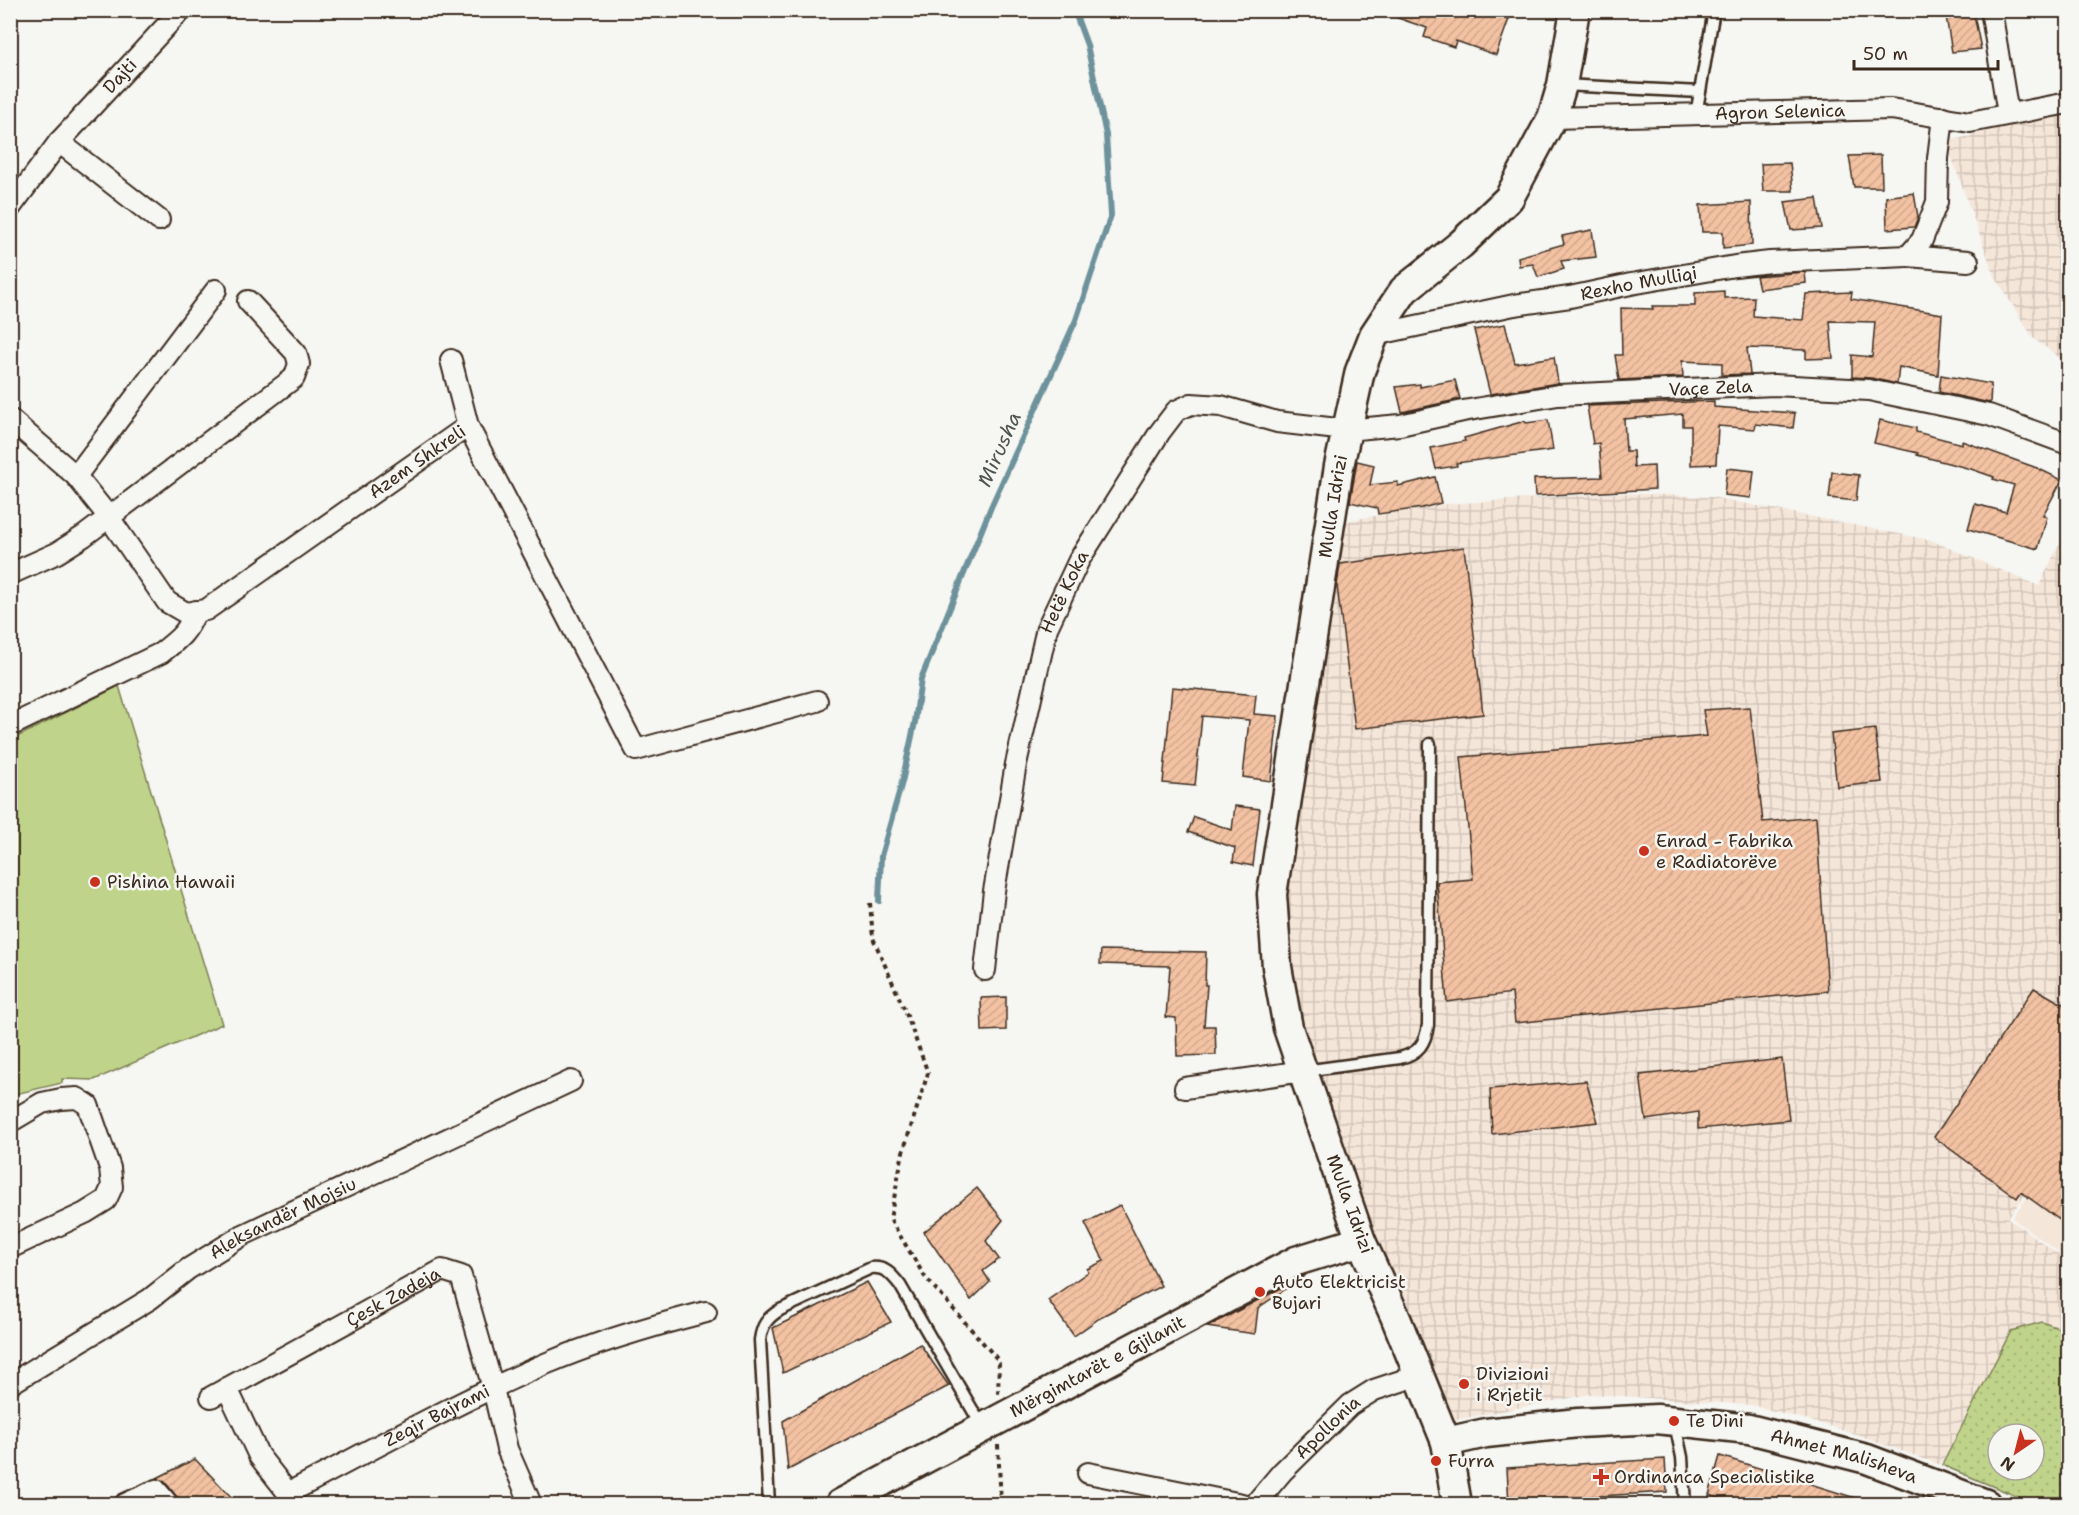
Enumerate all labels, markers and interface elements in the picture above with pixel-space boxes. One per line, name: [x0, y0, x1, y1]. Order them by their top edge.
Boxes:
scale bar: [1854, 33, 1998, 71]
text: 50 m: [1863, 42, 1908, 66]
street label: Dajti: [98, 53, 142, 99]
street label: Agron Selenica: [1714, 98, 1845, 126]
street label: Rexho Mulliqi: [1578, 261, 1699, 306]
street label: Vaçe Zela: [1668, 374, 1753, 402]
water label: Mirusha: [971, 407, 1027, 491]
street label: Azem Shkreli: [364, 419, 471, 504]
street label: Mulla Idrizi: [1313, 452, 1353, 560]
street label: Hetë Koka: [1034, 545, 1094, 637]
place label: Enrad - Fabrika e Radiatorëve: [1656, 829, 1793, 874]
marker: Enrad - Fabrika e Radiatorëve: [1637, 844, 1651, 858]
place label: Pishina Hawaii: [107, 870, 235, 894]
marker: Pishina Hawaii: [88, 875, 102, 889]
street label: Mulla Idrizi: [1321, 1151, 1379, 1257]
street label: Aleksandër Mojsiu: [205, 1171, 360, 1265]
street label: Çesk Zadeja: [342, 1261, 445, 1332]
place label: Auto Elektricist Bujari: [1272, 1270, 1406, 1315]
marker: Auto Elektricist Bujari: [1253, 1285, 1267, 1299]
street label: Mërgimtarët e Gjilanit: [1005, 1310, 1190, 1423]
place label: Divizioni i Rrjetit: [1476, 1362, 1549, 1407]
marker: Divizioni i Rrjetit: [1457, 1377, 1471, 1391]
street label: Zeqir Bajrami: [380, 1379, 494, 1452]
street label: Apollonia: [1290, 1390, 1365, 1464]
place label: Te Dini: [1686, 1409, 1744, 1433]
marker: Te Dini: [1667, 1414, 1681, 1428]
north arrow: [1986, 1422, 2046, 1482]
street label: Ahmet Malisheva: [1768, 1423, 1921, 1489]
place label: Furra: [1448, 1449, 1494, 1473]
text: N: [1996, 1452, 2019, 1476]
marker: Furra: [1429, 1454, 1443, 1468]
place label: Ordinanca Specialistike: [1614, 1465, 1815, 1489]
marker: Ordinanca Specialistike: [1592, 1468, 1610, 1486]

